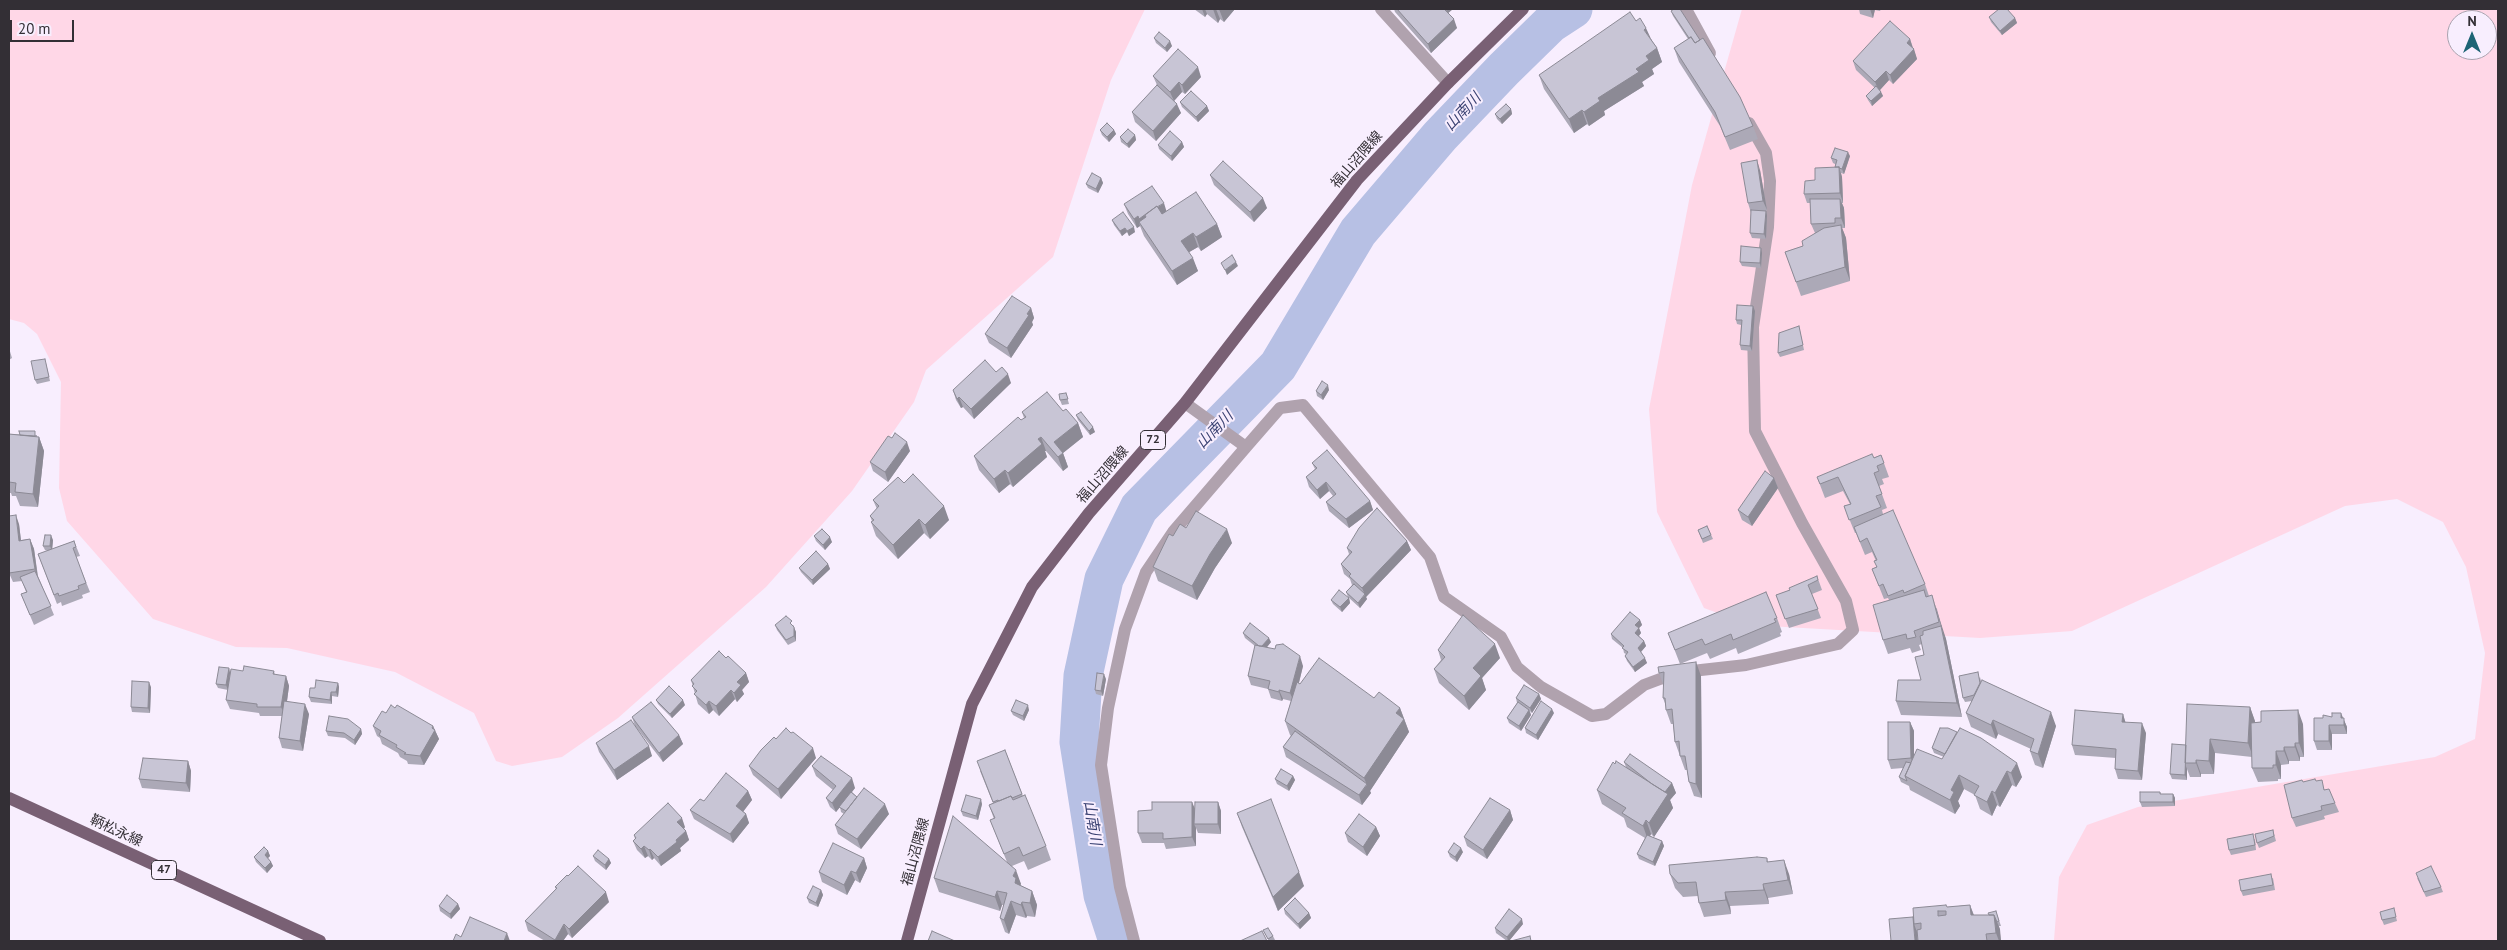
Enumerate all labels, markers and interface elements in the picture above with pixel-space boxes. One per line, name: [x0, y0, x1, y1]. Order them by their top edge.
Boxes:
scale bar: [12, 10, 76, 42]
north arrow: [2447, 10, 2497, 60]
text: N: [2467, 12, 2477, 30]
text: 20 m: [18, 19, 51, 38]
water label: 山南川: [1441, 89, 1485, 135]
street label: 福山沼隈線: [1328, 128, 1386, 192]
water label: 山南川: [1193, 408, 1237, 452]
road number: 72: [1140, 430, 1166, 450]
street label: 福山沼隈線: [1074, 443, 1132, 507]
water label: 山南川: [1080, 799, 1104, 847]
street label: 鞆松永線: [87, 812, 145, 850]
street label: 福山沼隈線: [899, 816, 933, 888]
road number: 47: [152, 860, 176, 880]

